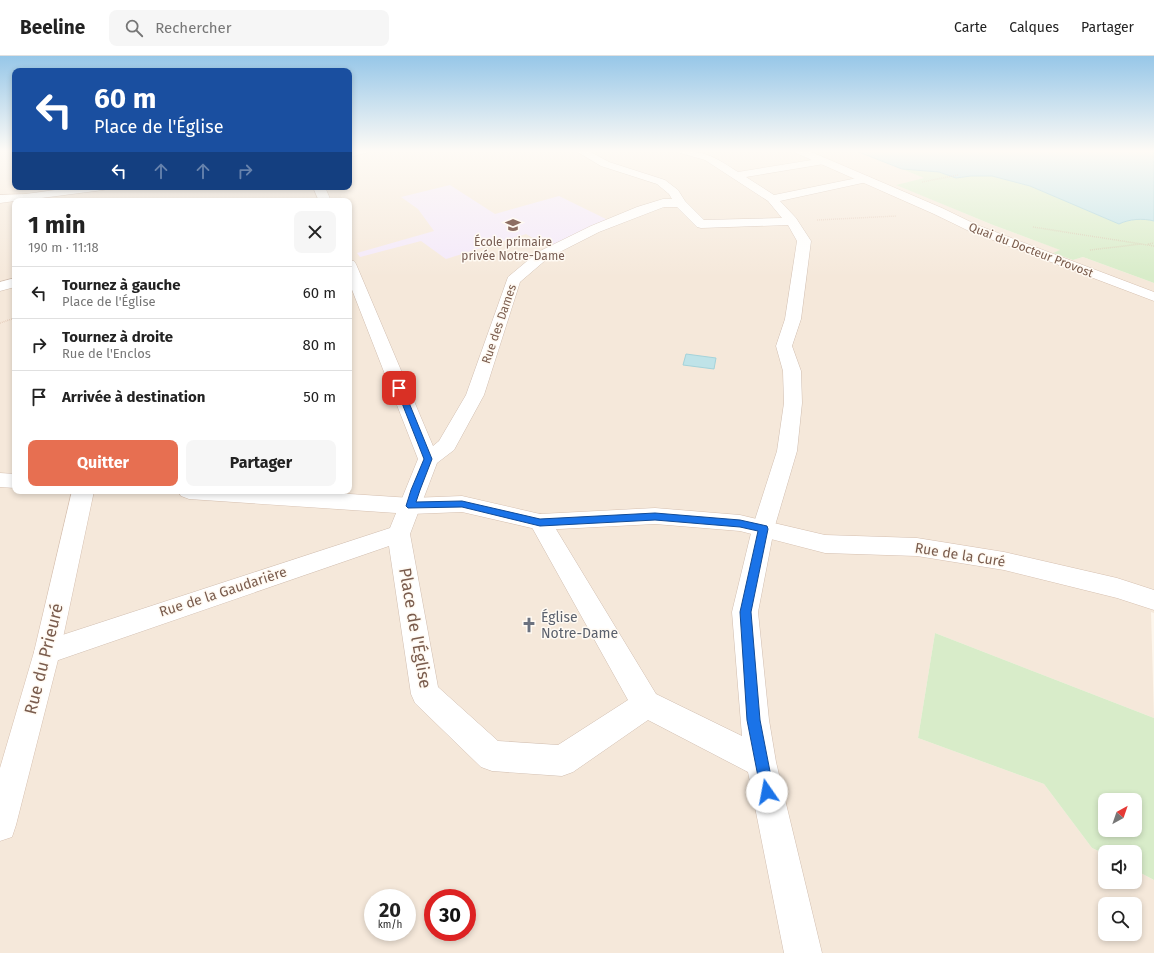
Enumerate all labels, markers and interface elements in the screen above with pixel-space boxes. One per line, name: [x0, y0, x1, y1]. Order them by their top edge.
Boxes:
search box: [109, 10, 389, 46]
text: Beeline: [20, 16, 85, 39]
icon: search: [123, 17, 145, 39]
text: Rechercher: [155, 19, 232, 37]
text: Carte: [954, 19, 987, 36]
text: Calques: [1009, 19, 1059, 36]
text: Partager: [1081, 19, 1134, 36]
text: 60 m: [94, 82, 156, 115]
icon: left: [28, 84, 80, 136]
text: Place de l'Église: [94, 116, 224, 138]
icon: left: [108, 160, 130, 182]
icon: ahead: [150, 160, 172, 182]
icon: ahead: [192, 160, 214, 182]
icon: right: [234, 160, 256, 182]
text: 1 min: [28, 211, 86, 239]
button: close: [294, 211, 336, 253]
school or university icon: École primaire privée Notre-Dame: [504, 216, 522, 234]
street label: Quai du Docteur Provost: [967, 220, 1096, 281]
place label: École primaire privée Notre-Dame: [461, 234, 565, 263]
text: 190 m · 11:18: [28, 240, 99, 255]
text: Tournez à gauche: [62, 276, 181, 294]
icon: left: [28, 282, 50, 304]
street label: Rue des Dames: [479, 282, 519, 366]
text: 60 m: [303, 284, 336, 302]
text: Place de l'Église: [62, 294, 156, 309]
text: Tournez à droite: [62, 328, 173, 346]
icon: right: [28, 334, 50, 356]
text: 80 m: [303, 336, 336, 354]
text: Rue de l'Enclos: [62, 346, 151, 361]
pin: [382, 371, 416, 405]
icon: arrive: [388, 377, 410, 399]
icon: arrive: [28, 386, 50, 408]
text: Arrivée à destination: [62, 388, 205, 406]
text: 50 m: [303, 388, 336, 406]
button: Quitter: [28, 440, 178, 486]
button: Partager: [186, 440, 336, 486]
street label: Rue de la Curé: [914, 539, 1006, 571]
street label: Rue de la Gaudarière: [157, 563, 289, 621]
street label: Place de l'Église: [394, 566, 436, 690]
street label: Rue du Prieuré: [20, 601, 68, 717]
place label: Église Notre-Dame: [541, 608, 618, 642]
church icon: Église Notre-Dame: [520, 616, 538, 634]
position arrow: [746, 771, 788, 813]
north arrow: [1098, 793, 1142, 837]
map controls: [1098, 793, 1142, 941]
button: sound: [1098, 845, 1142, 889]
speed limit sign: 30: [424, 889, 476, 941]
button: search: [1098, 897, 1142, 941]
text: 20: [379, 898, 401, 922]
text: km/h: [378, 919, 402, 931]

